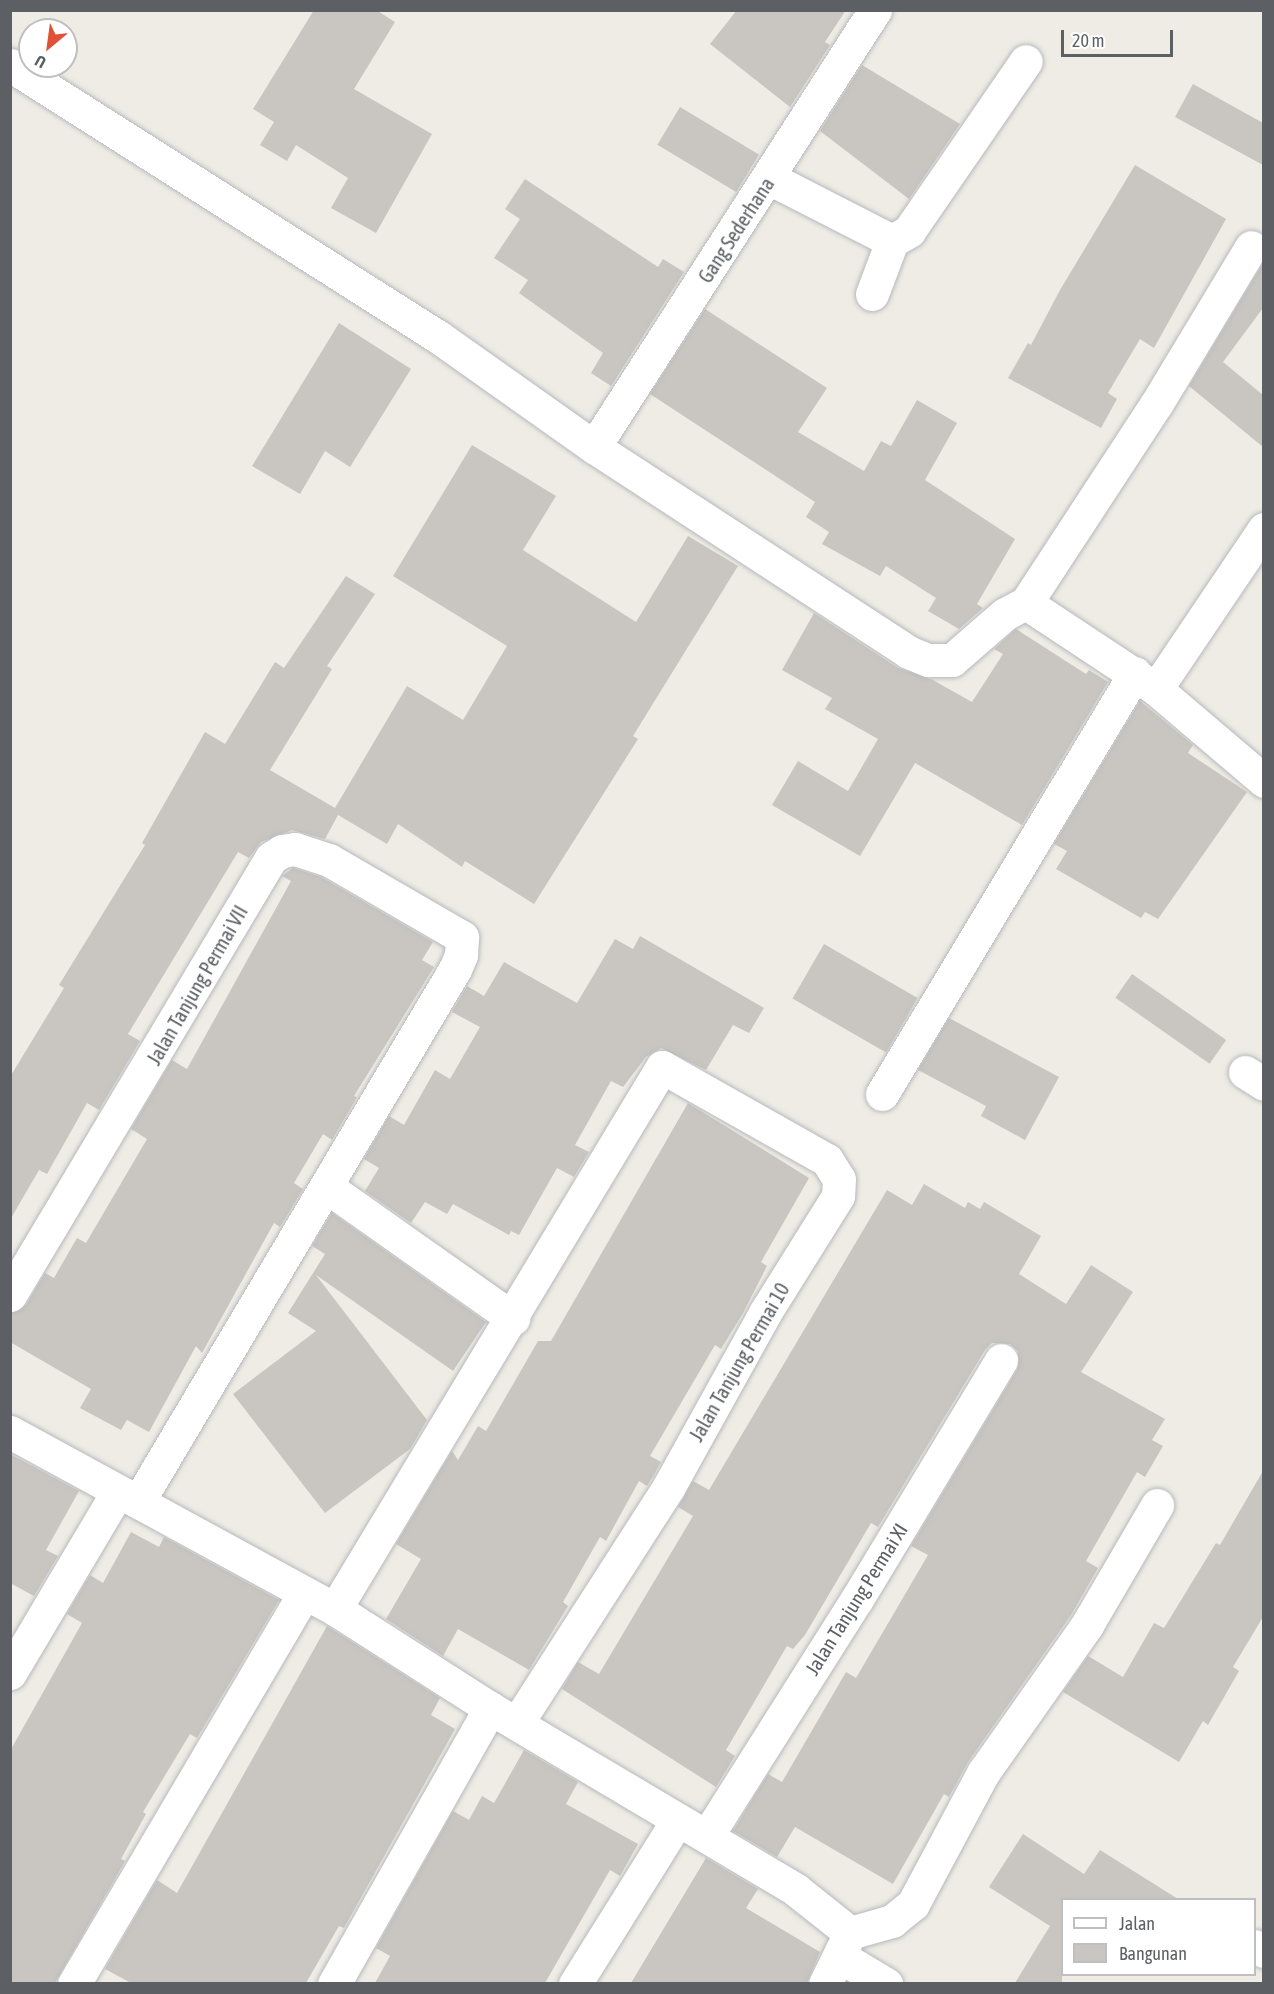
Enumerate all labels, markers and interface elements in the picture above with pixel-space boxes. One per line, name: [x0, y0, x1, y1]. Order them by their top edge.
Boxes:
north arrow: [18, 18, 78, 78]
scale bar: [1064, 18, 1176, 56]
text: 20 m: [1072, 30, 1104, 51]
text: U: [32, 52, 49, 72]
street label: Gang Sederhana: [693, 173, 779, 287]
street label: Jalan Tanjung Permai VII: [142, 901, 252, 1069]
street label: Jalan Tanjung Permai 10: [684, 1279, 794, 1445]
street label: Jalan Tanjung Permai XI: [800, 1519, 912, 1679]
legend: [1061, 1898, 1256, 1976]
text: Jalan: [1119, 1913, 1155, 1934]
text: Bangunan: [1119, 1943, 1187, 1964]

